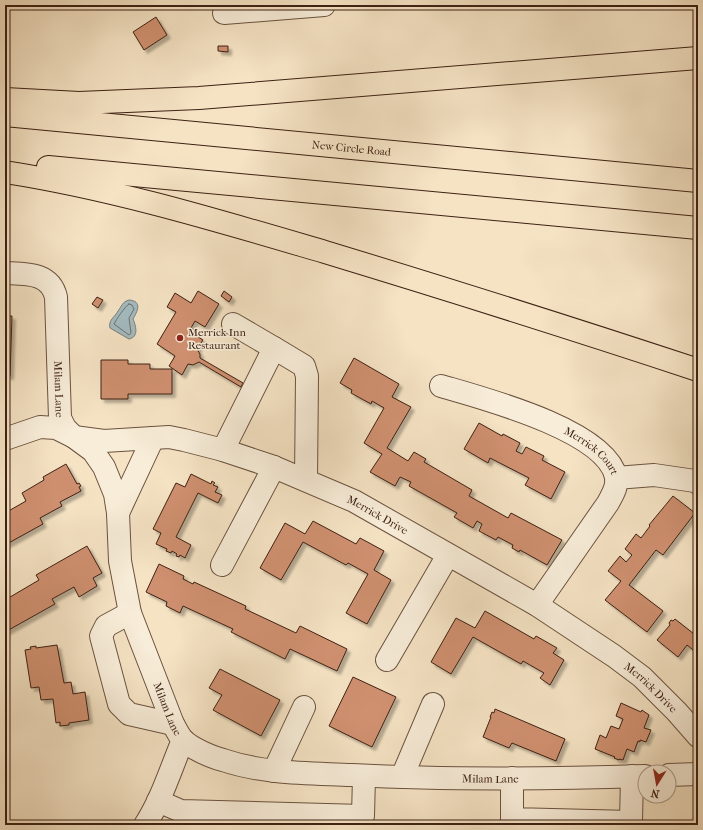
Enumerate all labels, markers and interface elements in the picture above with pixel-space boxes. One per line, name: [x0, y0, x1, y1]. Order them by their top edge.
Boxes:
street label: New Circle Road: [311, 138, 393, 159]
place label: Merrick Inn Restaurant: [188, 326, 246, 352]
marker: Merrick Inn Restaurant: [175, 333, 185, 343]
street label: Milam Lane: [51, 361, 66, 418]
street label: Merrick Court: [562, 424, 621, 477]
street label: Merrick Drive: [345, 493, 411, 538]
street label: Merrick Drive: [621, 660, 680, 716]
street label: Milam Lane: [150, 680, 184, 738]
north arrow: [637, 764, 677, 804]
street label: Milam Lane: [462, 772, 519, 786]
text: N: [649, 786, 661, 801]

